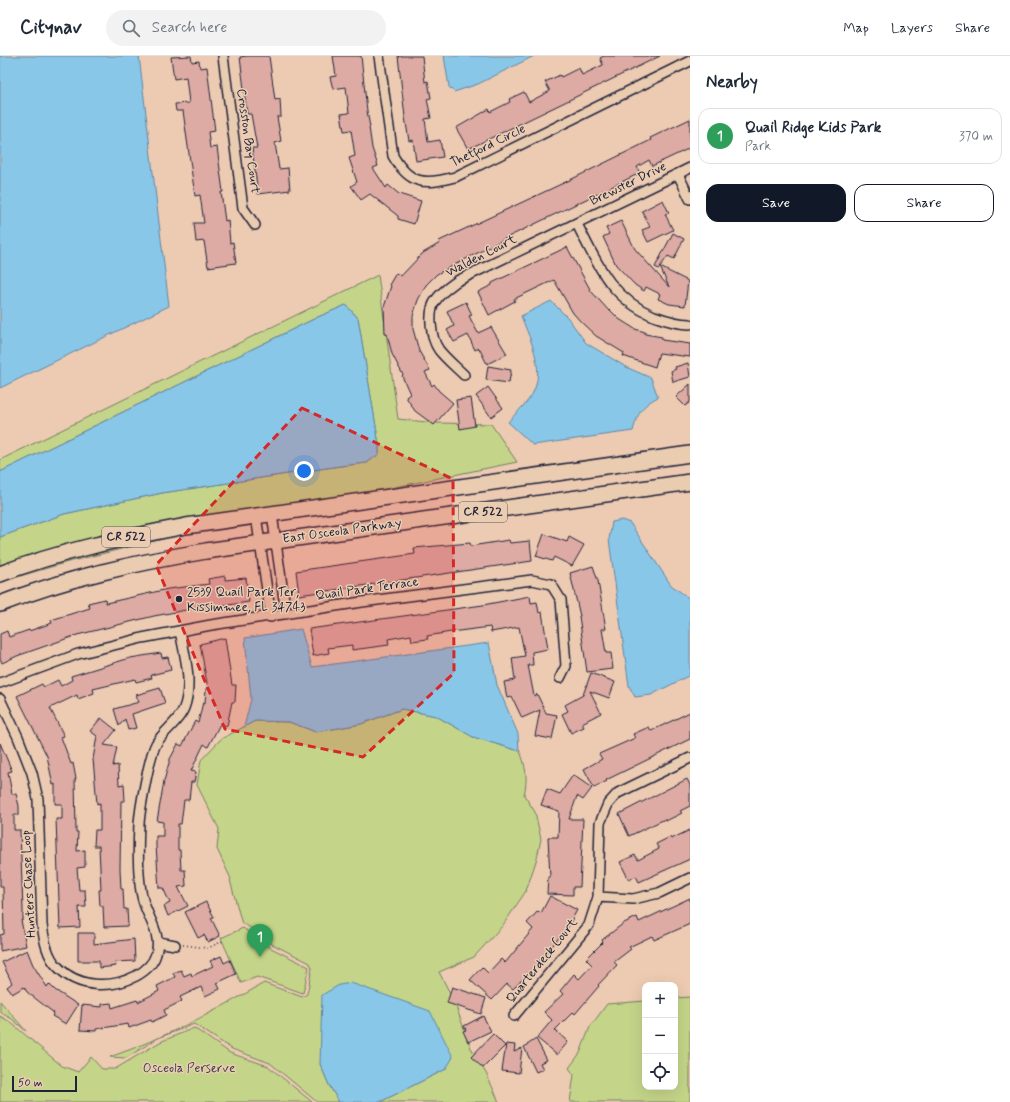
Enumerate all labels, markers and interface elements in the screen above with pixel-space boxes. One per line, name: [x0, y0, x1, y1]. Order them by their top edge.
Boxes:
search box: [106, 10, 386, 46]
text: Citynav: [20, 15, 82, 40]
icon: search: [120, 17, 142, 39]
text: Search here: [152, 18, 227, 38]
text: Map: [843, 19, 869, 37]
text: Layers: [891, 19, 933, 37]
text: Share: [955, 19, 990, 37]
text: Nearby: [706, 71, 758, 93]
street label: Crosston Bay Court: [232, 88, 264, 194]
text: Quail Ridge Kids Park: [745, 118, 881, 138]
street label: Thetford Circle: [447, 120, 529, 173]
text: 1: [717, 128, 723, 145]
text: 370 m: [959, 128, 993, 145]
text: Park: [745, 138, 771, 155]
street label: Brewster Drive: [587, 158, 669, 210]
button: Save: [706, 184, 846, 222]
button: Share: [854, 184, 994, 222]
street label: Walden Court: [443, 231, 520, 281]
your location: [294, 461, 314, 481]
road number: CR 522: [459, 502, 507, 522]
street label: East Osceola Parkway: [281, 514, 403, 548]
road number: CR 522: [102, 527, 150, 547]
street label: Quail Park Terrace: [314, 573, 420, 605]
place label: 2539 Quail Park Ter, Kissimmee, FL 34743: [187, 584, 306, 616]
marker: 2539 Quail Park Ter, Kissimmee, FL 34743: [174, 594, 184, 604]
street label: Hunters Chase Loop: [18, 830, 40, 938]
street label: Quarterdeck Court: [503, 915, 582, 1007]
pin: 1: [247, 924, 273, 957]
map controls: [642, 982, 678, 1090]
button: +: [642, 982, 678, 1018]
button: −: [642, 1018, 678, 1054]
button: locate: [642, 1054, 678, 1090]
park label: Osceola Perserve: [143, 1060, 235, 1077]
scale bar: [12, 1074, 77, 1093]
text: 50 m: [18, 1076, 43, 1090]

